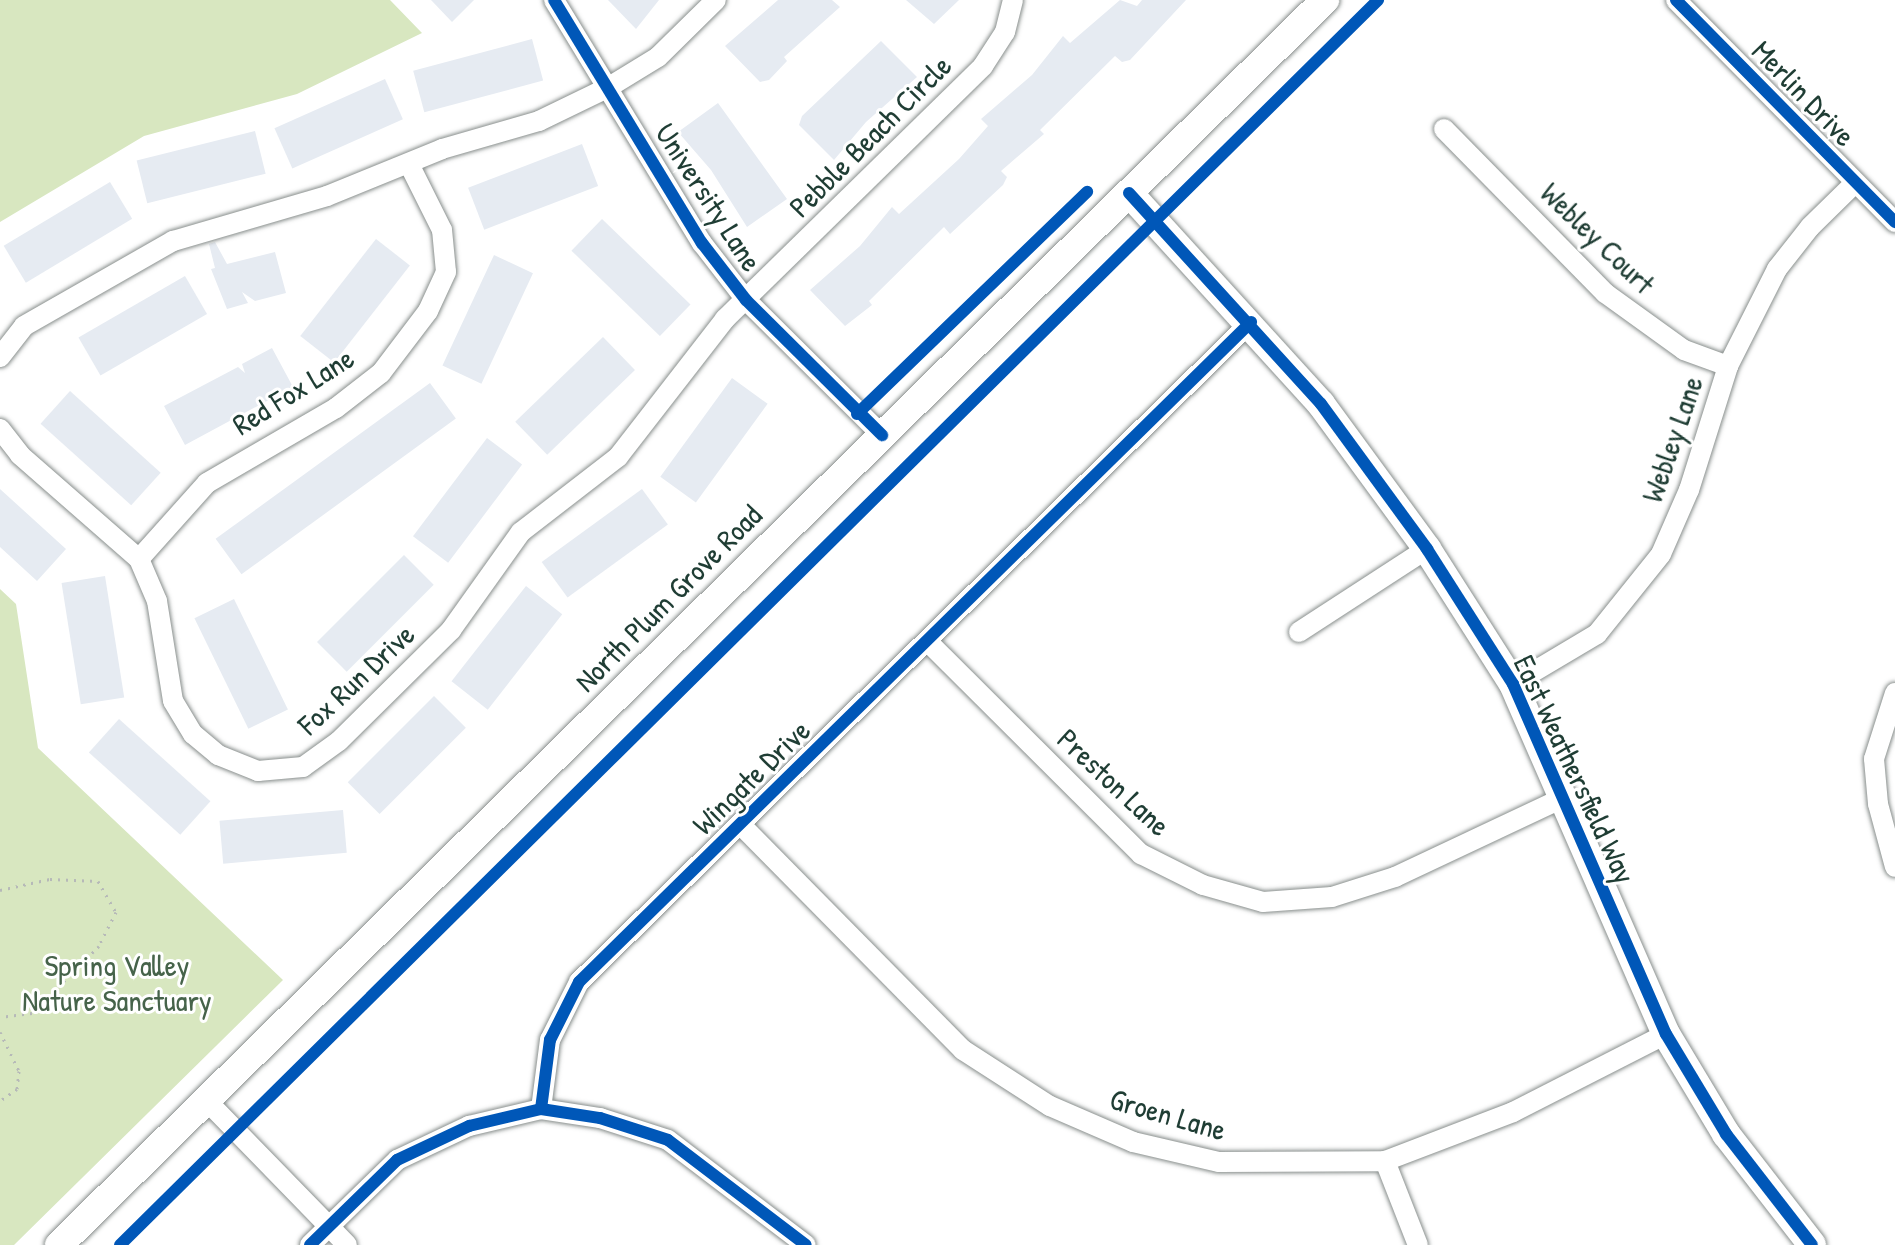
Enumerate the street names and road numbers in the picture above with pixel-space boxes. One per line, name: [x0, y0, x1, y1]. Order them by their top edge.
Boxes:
street label: Merlin Drive: [1745, 33, 1863, 153]
street label: Pebble Beach Circle: [782, 48, 958, 224]
street label: University Lane: [648, 116, 770, 278]
street label: Webley Court: [1533, 175, 1663, 301]
street label: Red Fox Lane: [226, 340, 360, 442]
street label: Webley Lane: [1634, 371, 1710, 507]
street label: North Plum Grove Road: [567, 497, 769, 699]
street label: Fox Run Drive: [290, 616, 422, 742]
street label: East Weathersfield Way: [1506, 649, 1644, 889]
street label: Wingate Drive: [685, 712, 817, 842]
street label: Preston Lane: [1050, 721, 1178, 843]
street label: Groen Lane: [1106, 1080, 1230, 1148]

